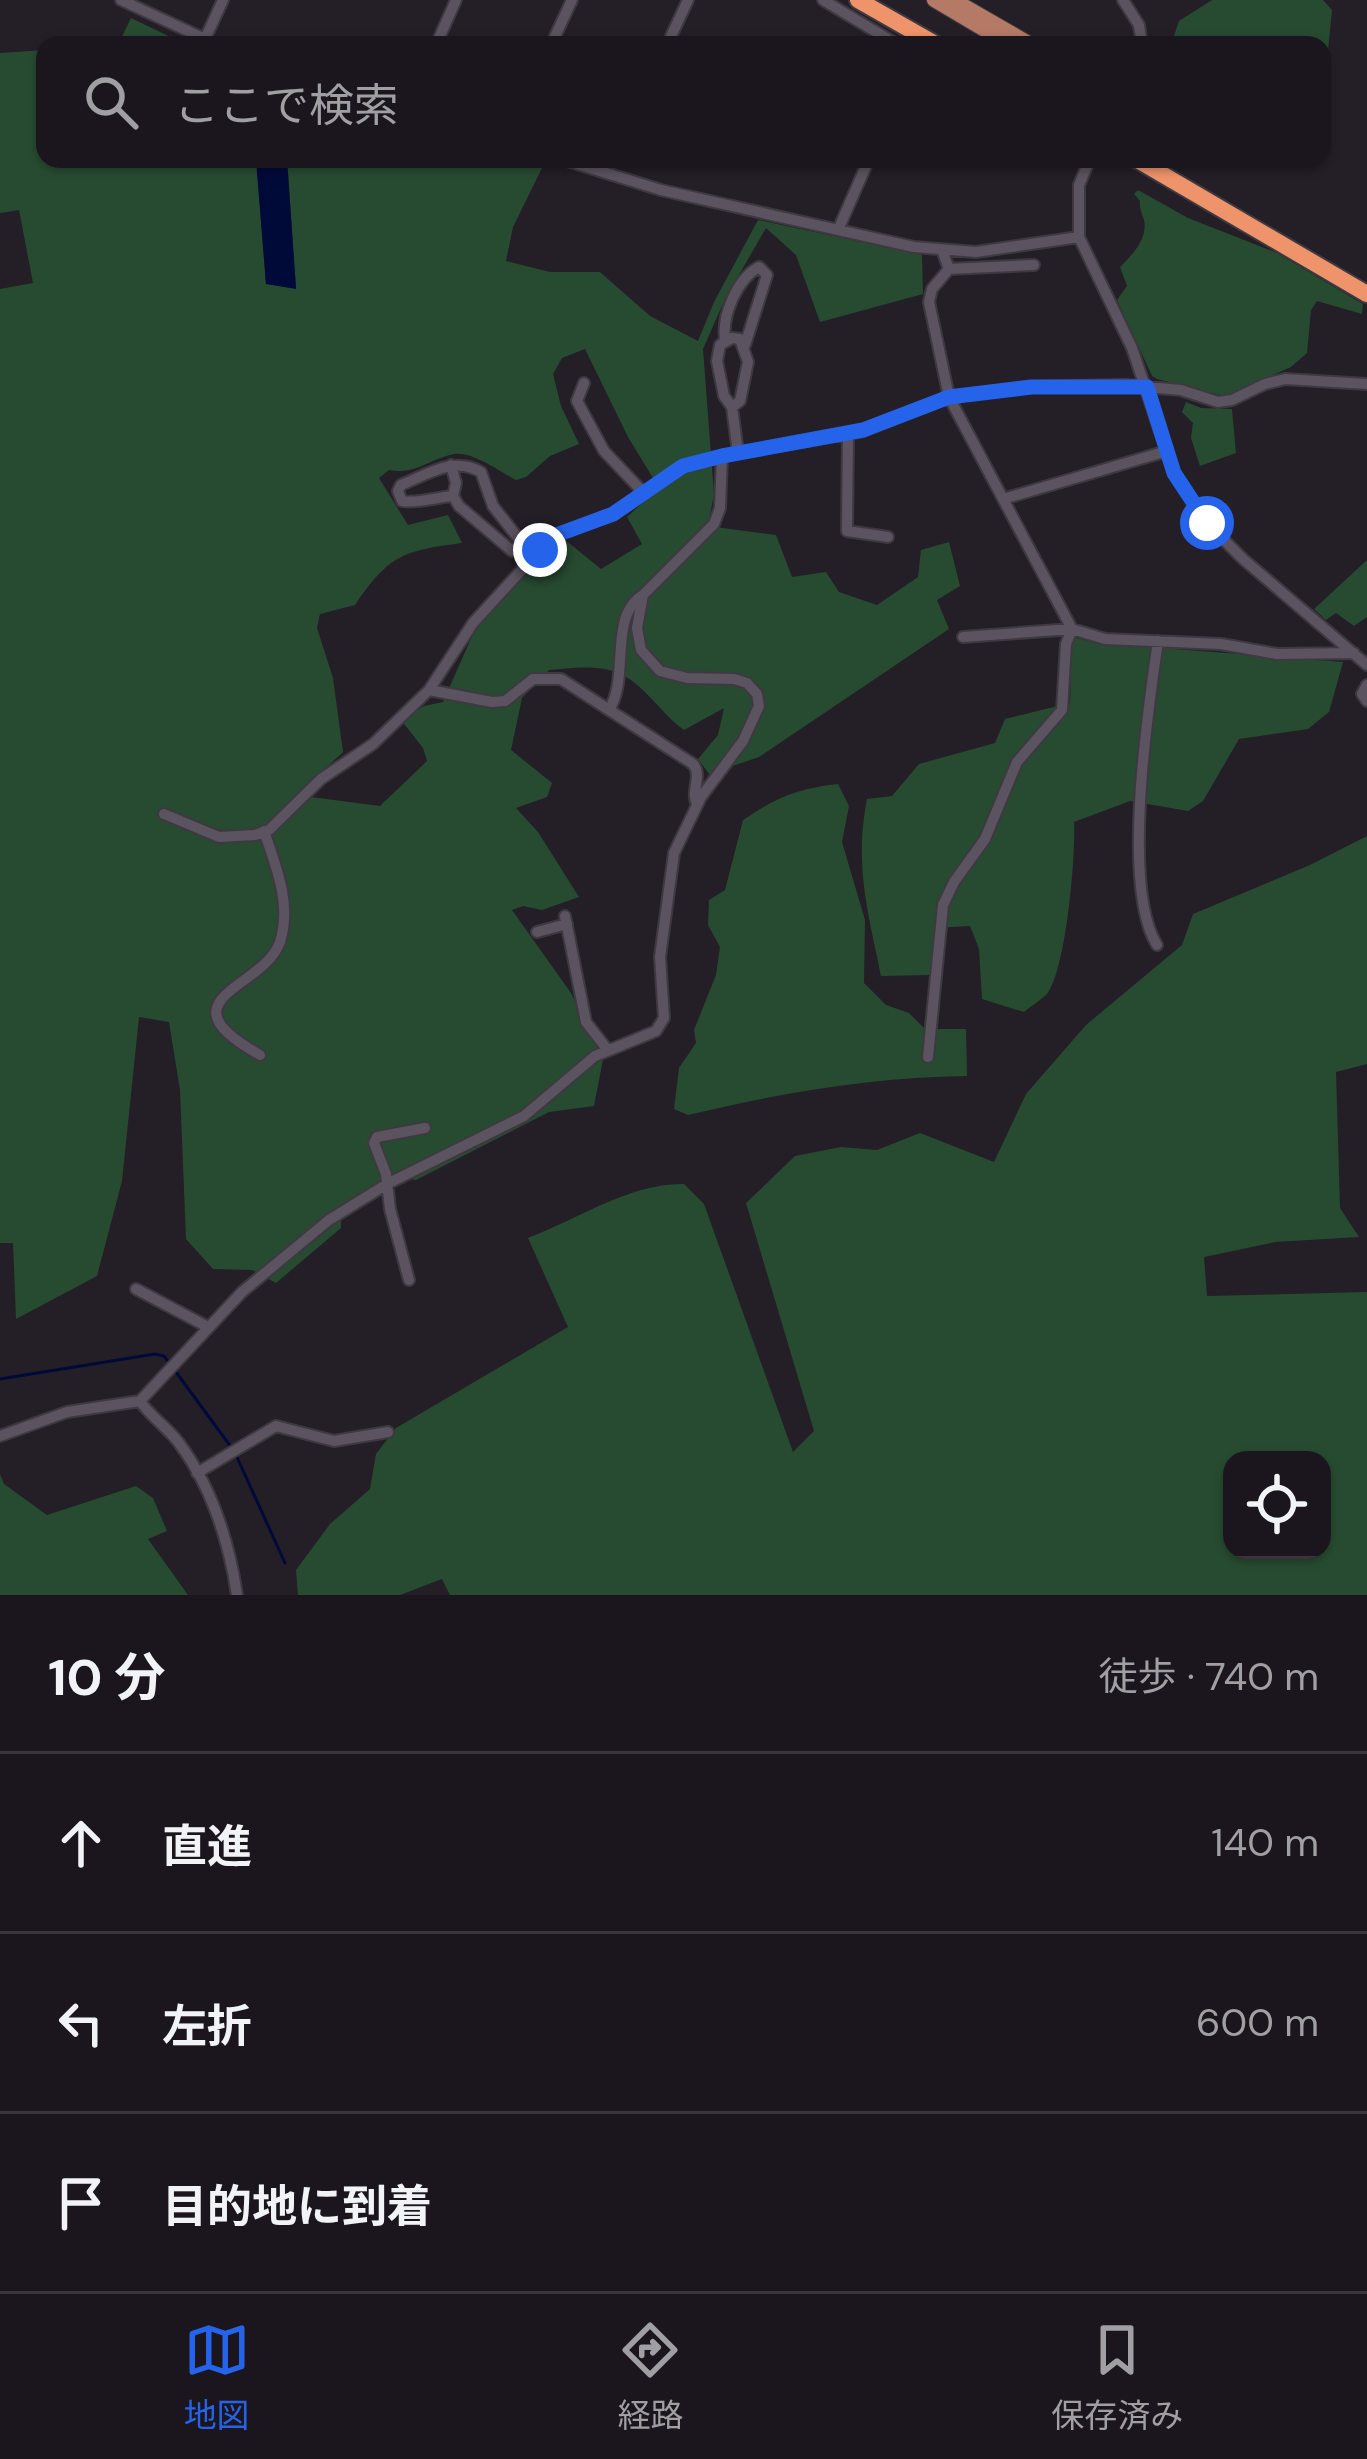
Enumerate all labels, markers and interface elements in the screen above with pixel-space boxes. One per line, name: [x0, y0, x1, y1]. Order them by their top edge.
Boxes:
search box: [36, 36, 1331, 168]
icon: search: [78, 69, 144, 135]
text: ここで検索: [174, 76, 399, 135]
route start: [1180, 496, 1234, 550]
route end: [513, 523, 567, 577]
map controls: [1223, 1451, 1331, 1559]
button: locate: [1223, 1451, 1331, 1559]
text: 10 分: [48, 1644, 165, 1711]
text: 徒歩 · 740 m: [1099, 1651, 1319, 1702]
icon: ahead: [48, 1810, 114, 1876]
text: 直進: [162, 1817, 252, 1876]
text: 140 m: [1211, 1817, 1319, 1868]
icon: left: [48, 1990, 114, 2056]
text: 左折: [162, 1997, 252, 2056]
text: 600 m: [1196, 1997, 1319, 2048]
icon: arrive: [48, 2170, 114, 2236]
text: 目的地に到着: [162, 2177, 432, 2236]
tab: 地図: [184, 2317, 250, 2437]
tab: 経路: [617, 2317, 683, 2437]
tab: 保存済み: [1051, 2317, 1183, 2437]

